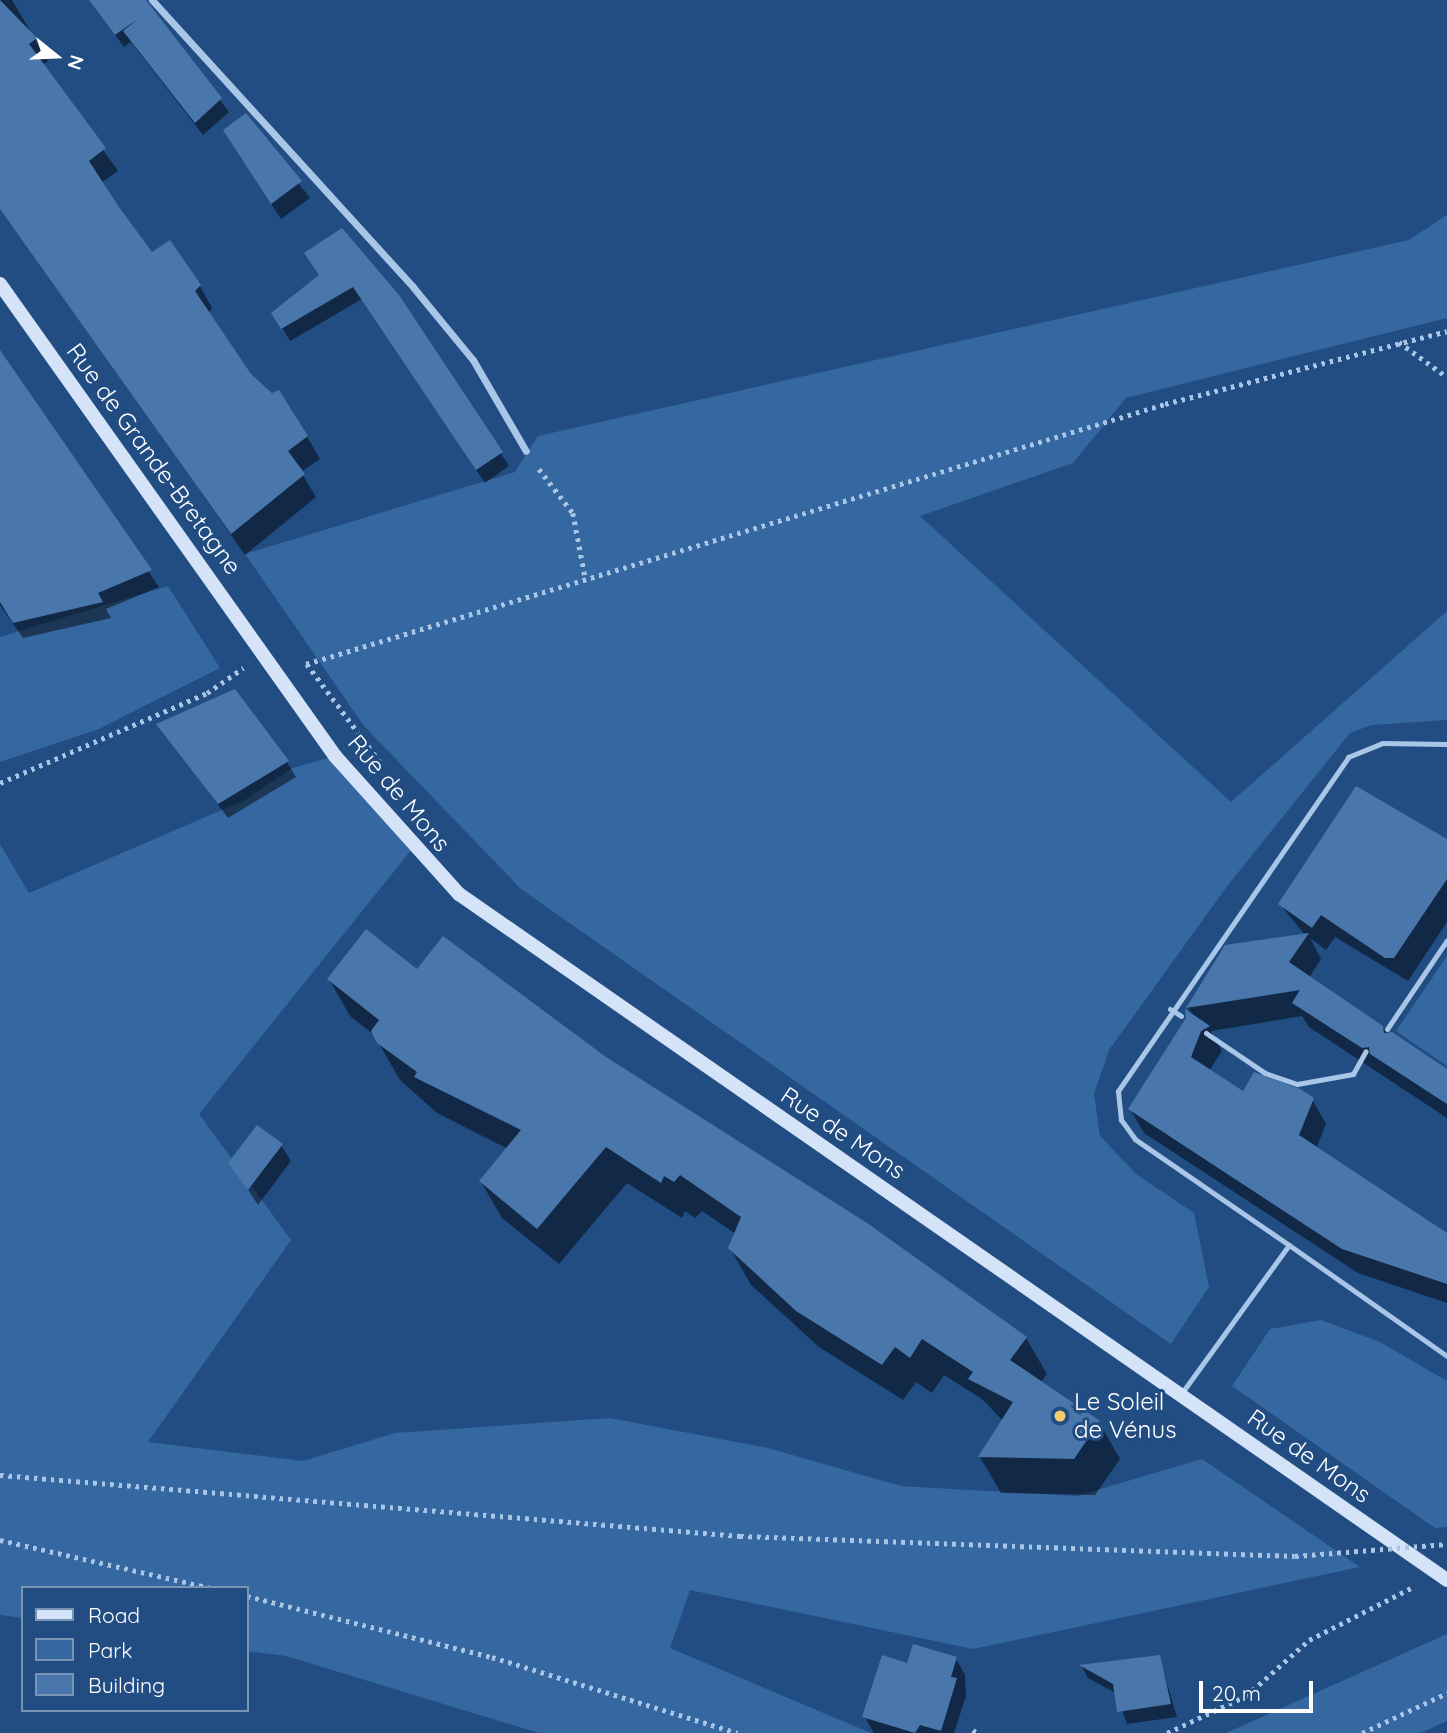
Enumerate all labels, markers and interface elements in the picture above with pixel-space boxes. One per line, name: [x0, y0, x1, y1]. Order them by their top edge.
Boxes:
north arrow: [21, 21, 91, 91]
text: N: [62, 52, 90, 73]
street label: Rue de Grande-Bretagne: [60, 338, 248, 580]
street label: Rue de Mons: [342, 729, 456, 857]
street label: Rue de Mons: [775, 1081, 911, 1185]
place label: Le Soleil de Vénus: [1074, 1388, 1176, 1444]
street label: Rue de Mons: [1242, 1403, 1376, 1509]
marker: Le Soleil de Vénus: [1052, 1408, 1068, 1424]
legend: [21, 1586, 248, 1712]
text: Road: [88, 1602, 140, 1628]
text: Park: [88, 1637, 132, 1663]
scale bar: [1202, 1666, 1316, 1710]
text: Building: [88, 1672, 165, 1698]
text: 20 m: [1212, 1680, 1261, 1706]

